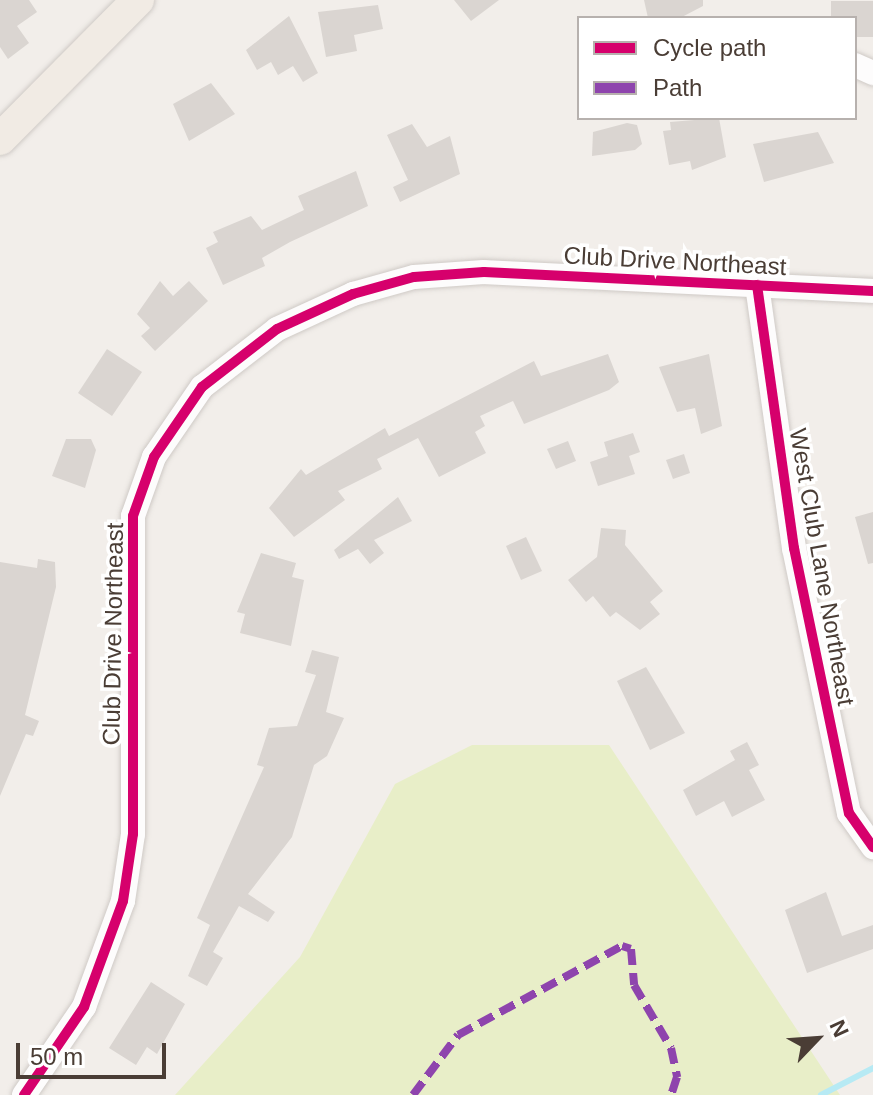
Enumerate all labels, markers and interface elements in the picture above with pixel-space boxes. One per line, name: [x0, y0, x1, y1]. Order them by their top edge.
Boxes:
legend: [577, 16, 857, 120]
text: Cycle path: [653, 34, 766, 61]
text: Path: [653, 74, 702, 101]
street label: Club Drive Northeast: [563, 241, 787, 281]
street label: West Club Lane Northeast: [783, 426, 861, 708]
street label: Club Drive Northeast: [97, 522, 129, 746]
north arrow: [777, 999, 857, 1079]
text: N: [825, 1016, 854, 1041]
scale bar: [20, 1027, 170, 1077]
text: 50 m: [30, 1043, 83, 1070]

